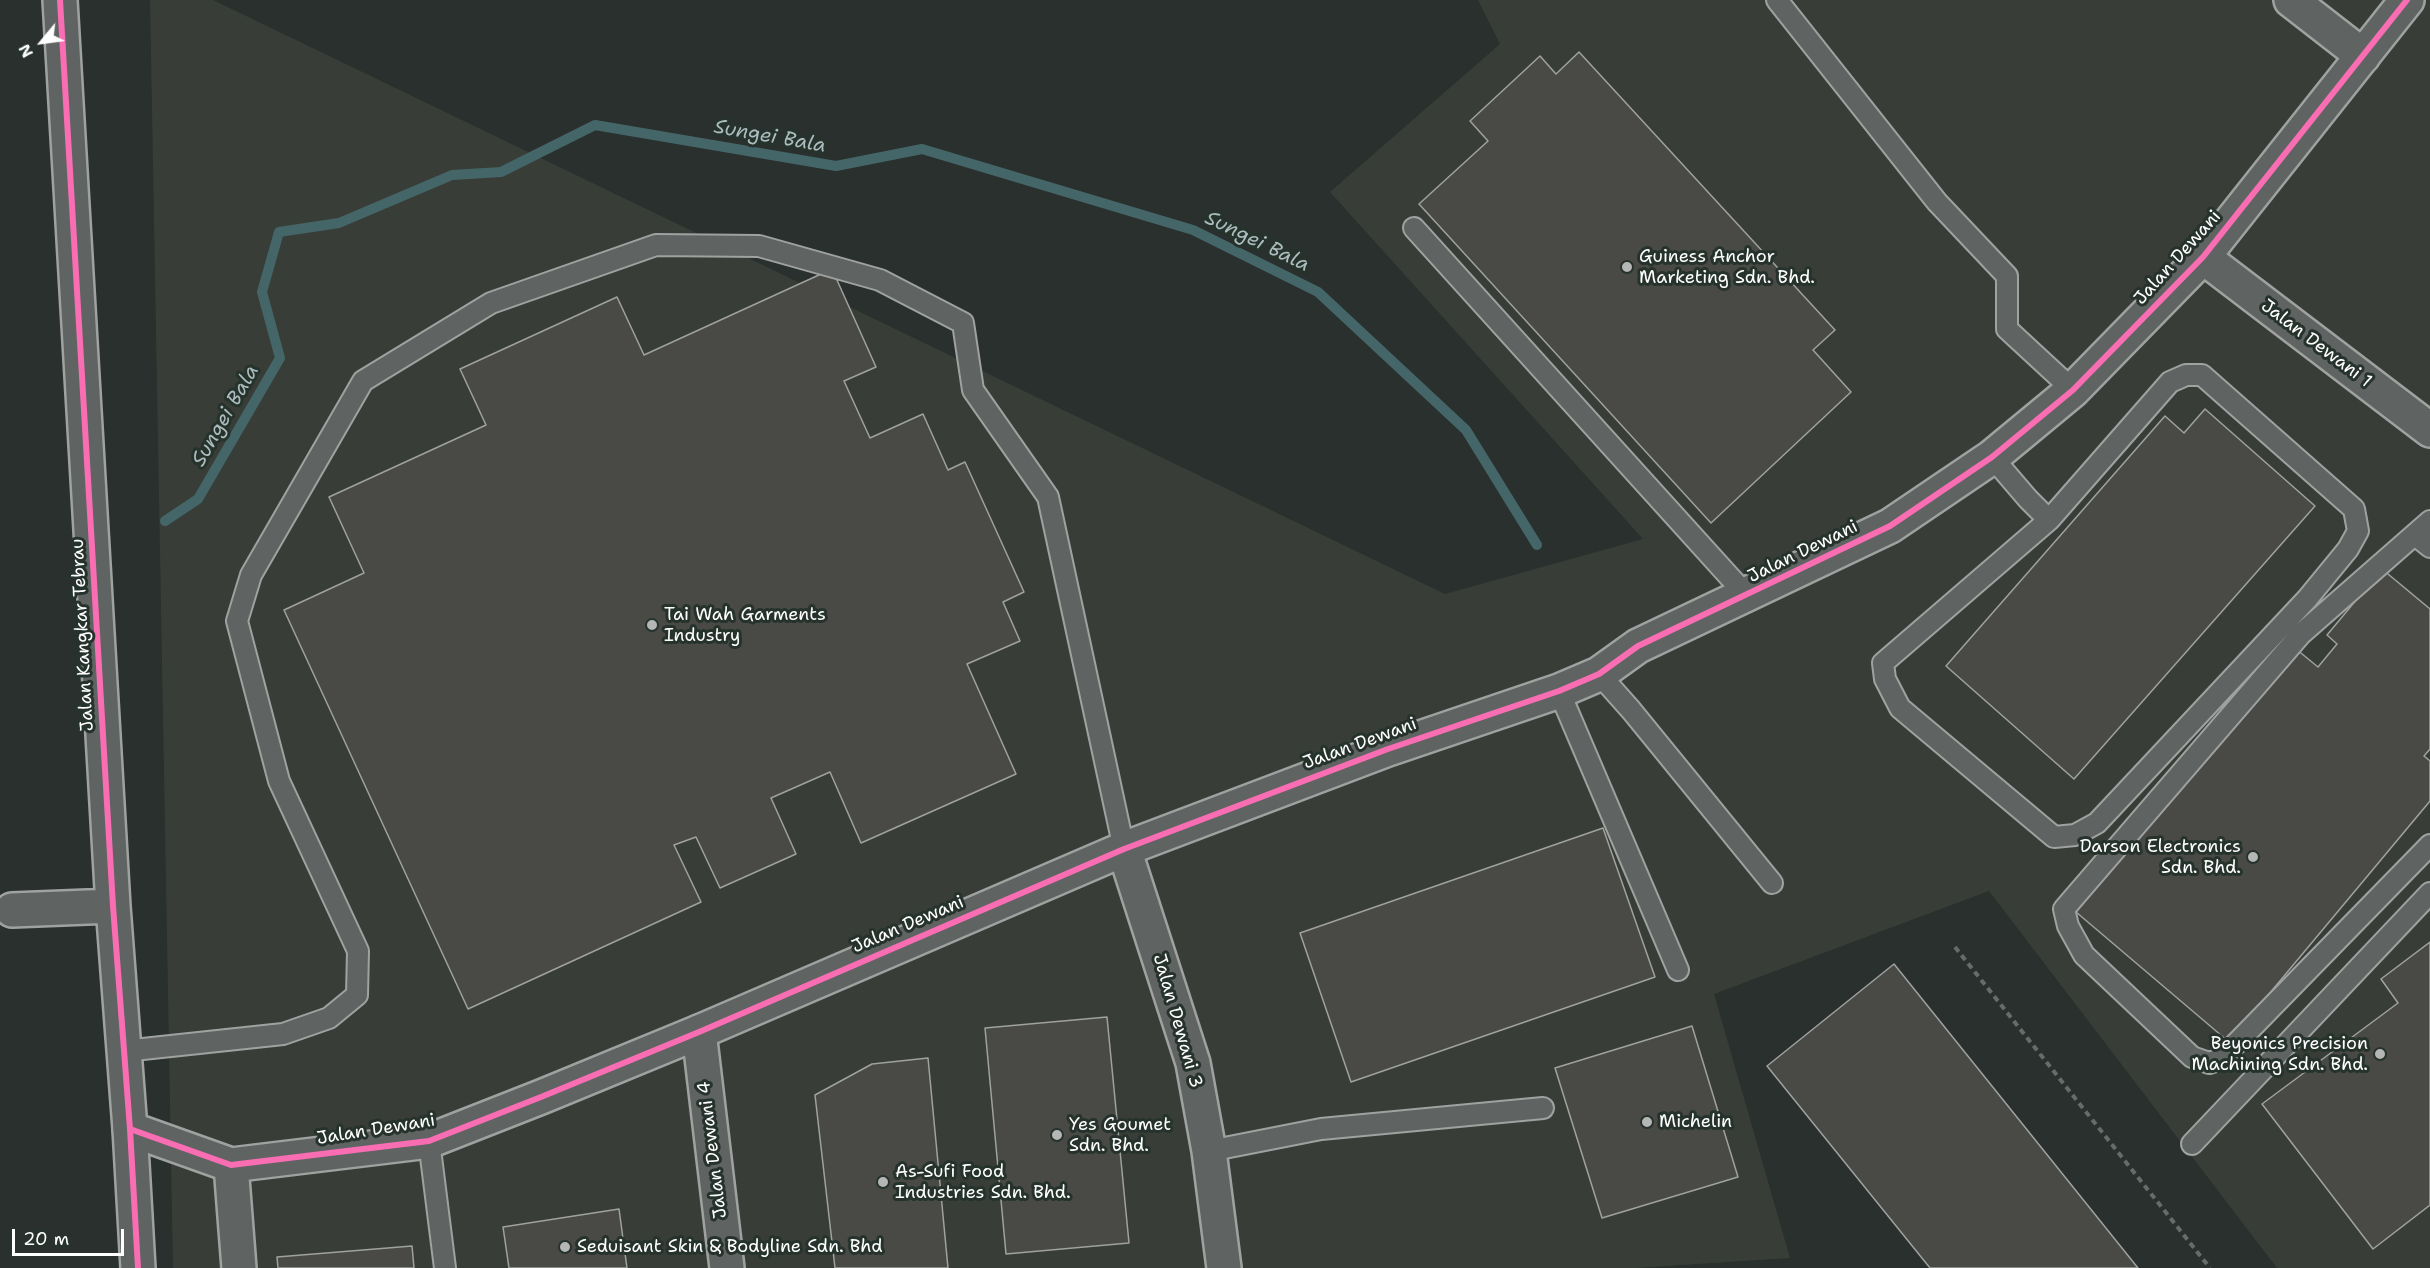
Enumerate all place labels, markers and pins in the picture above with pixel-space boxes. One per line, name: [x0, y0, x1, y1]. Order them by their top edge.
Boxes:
place label: Guiness Anchor Marketing Sdn. Bhd.: [1639, 246, 1815, 288]
marker: Guiness Anchor Marketing Sdn. Bhd.: [1620, 260, 1634, 274]
place label: Tai Wah Garments Industry: [664, 604, 826, 646]
marker: Tai Wah Garments Industry: [645, 618, 659, 632]
place label: Darson Electronics Sdn. Bhd.: [2080, 836, 2241, 878]
marker: Darson Electronics Sdn. Bhd.: [2246, 850, 2260, 864]
place label: Beyonics Precision Machining Sdn. Bhd.: [2191, 1033, 2368, 1076]
marker: Beyonics Precision Machining Sdn. Bhd.: [2373, 1047, 2387, 1061]
place label: Michelin: [1659, 1111, 1732, 1133]
place label: Yes Goumet Sdn. Bhd.: [1069, 1114, 1171, 1156]
marker: Michelin: [1640, 1115, 1654, 1129]
marker: Yes Goumet Sdn. Bhd.: [1050, 1128, 1064, 1142]
place label: As-Sufi Food Industries Sdn. Bhd.: [895, 1161, 1071, 1204]
marker: As-Sufi Food Industries Sdn. Bhd.: [876, 1175, 890, 1189]
place label: Seduisant Skin & Bodyline Sdn. Bhd: [577, 1236, 883, 1258]
marker: Seduisant Skin & Bodyline Sdn. Bhd: [558, 1240, 572, 1254]

